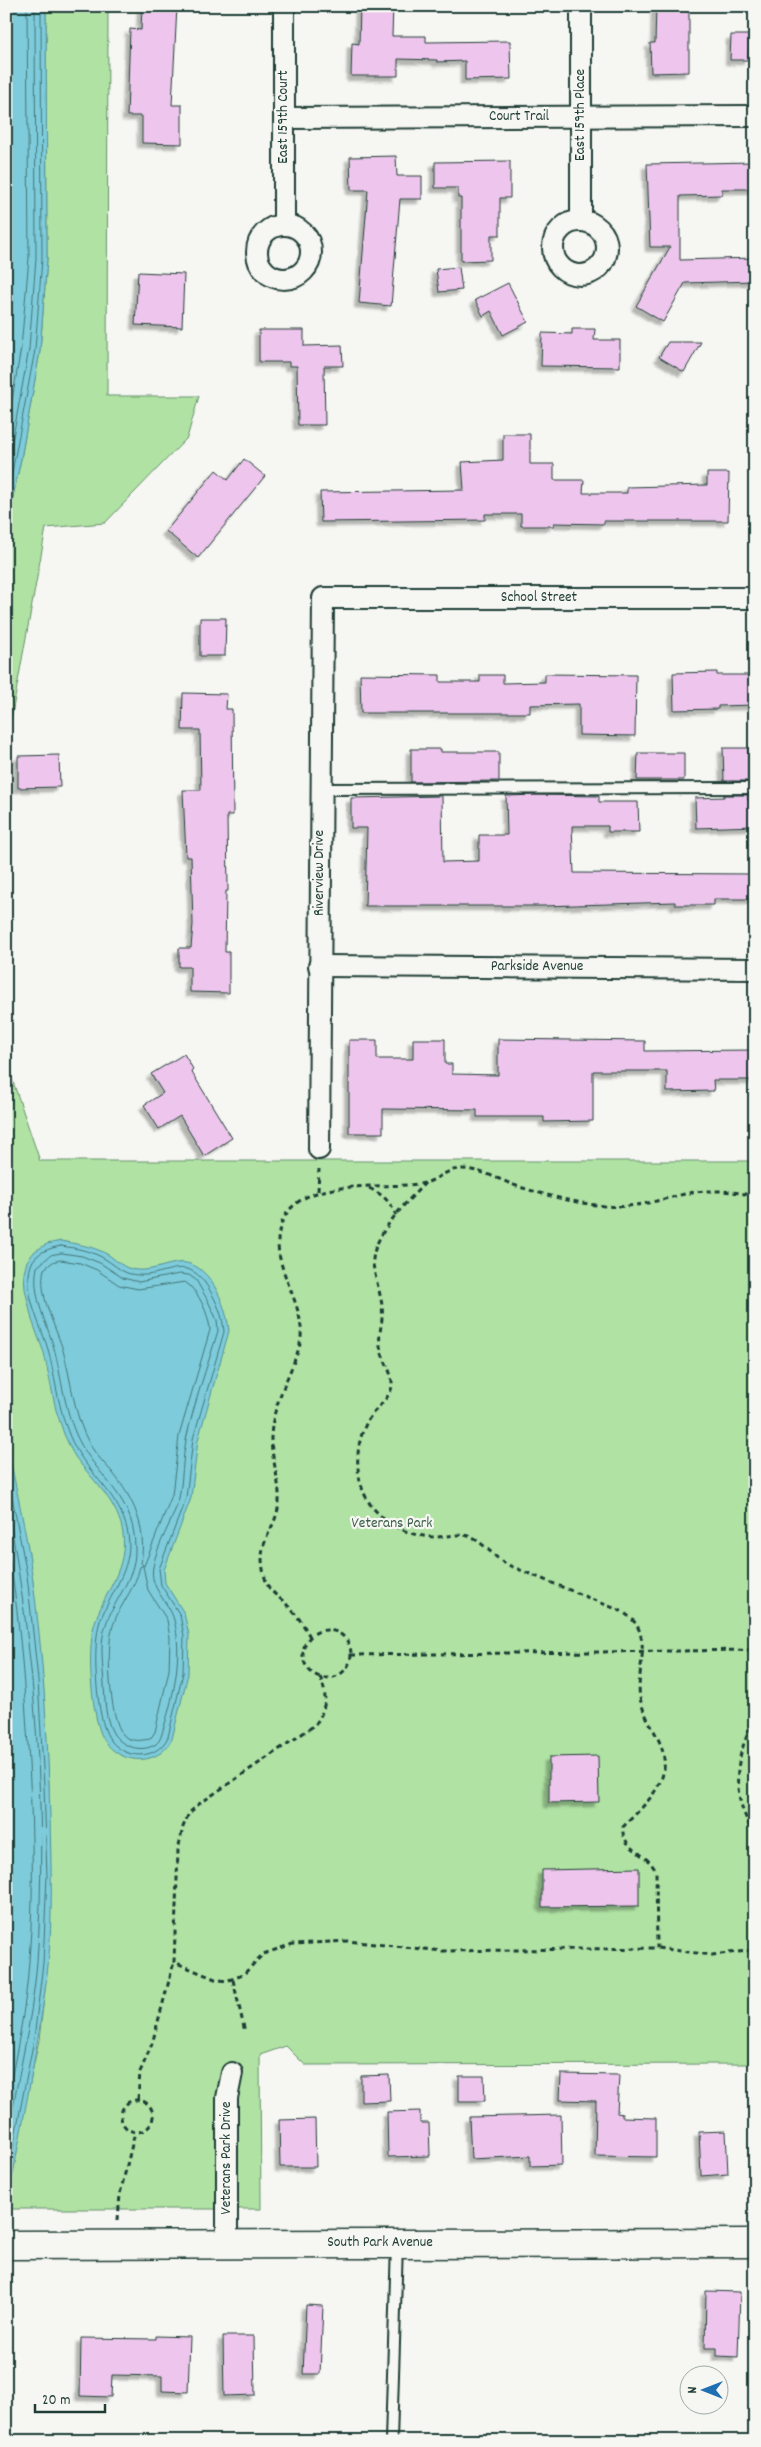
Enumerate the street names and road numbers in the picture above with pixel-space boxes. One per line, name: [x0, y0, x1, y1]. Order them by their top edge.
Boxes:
street label: East 159th Place: [570, 69, 592, 161]
street label: East 159th Court: [273, 70, 295, 164]
street label: Court Trail: [489, 106, 549, 128]
street label: School Street: [501, 587, 578, 609]
street label: Riverview Drive: [309, 830, 331, 916]
street label: Parkside Avenue: [491, 956, 584, 978]
street label: Veterans Park Drive: [216, 2101, 238, 2215]
street label: South Park Avenue: [327, 2232, 433, 2254]

